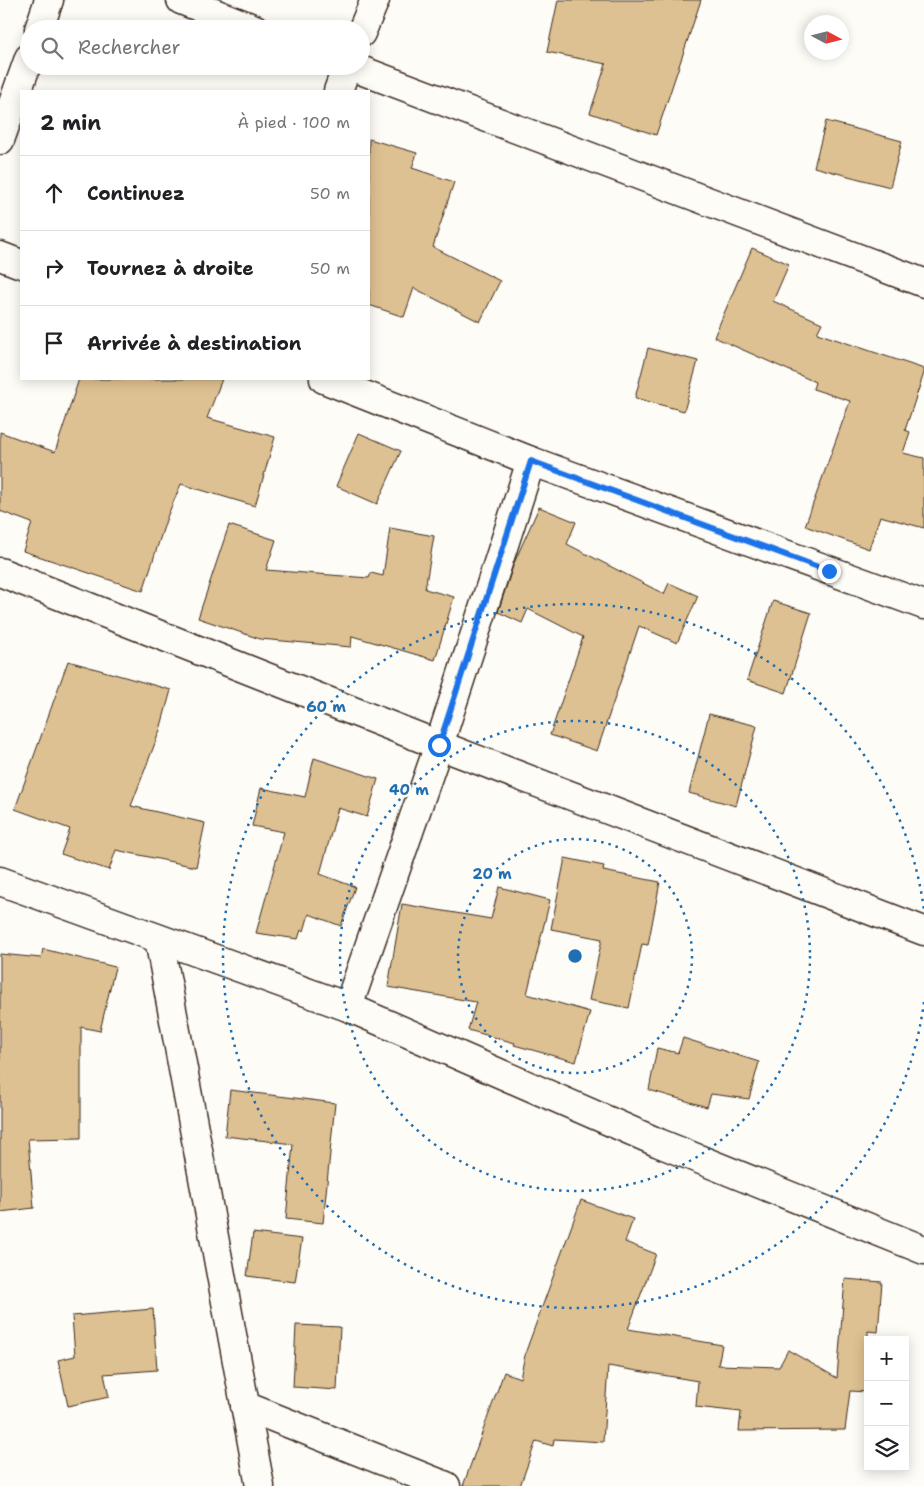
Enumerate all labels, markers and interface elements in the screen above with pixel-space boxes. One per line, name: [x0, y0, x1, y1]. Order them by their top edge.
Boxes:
north arrow: [804, 15, 849, 60]
search box: [20, 20, 370, 75]
icon: search: [38, 34, 66, 62]
text: Rechercher: [78, 35, 181, 60]
text: 2 min: [40, 109, 101, 137]
text: À pied · 100 m: [238, 112, 350, 133]
icon: ahead: [40, 179, 68, 207]
text: Continuez: [87, 181, 185, 206]
text: 50 m: [310, 183, 350, 204]
icon: right: [40, 254, 68, 282]
text: Tournez à droite: [87, 256, 254, 281]
text: 50 m: [310, 258, 350, 279]
icon: arrive: [40, 329, 68, 357]
text: Arrivée à destination: [87, 331, 301, 356]
route end: [818, 560, 841, 583]
text: 60 m: [306, 697, 346, 717]
route start: [428, 734, 451, 757]
text: 40 m: [389, 780, 429, 800]
text: 20 m: [472, 864, 512, 884]
centre of rings: [566, 947, 584, 965]
map controls: [864, 1336, 909, 1471]
button: +: [864, 1336, 909, 1381]
button: −: [864, 1381, 909, 1426]
button: layers: [864, 1426, 909, 1471]

